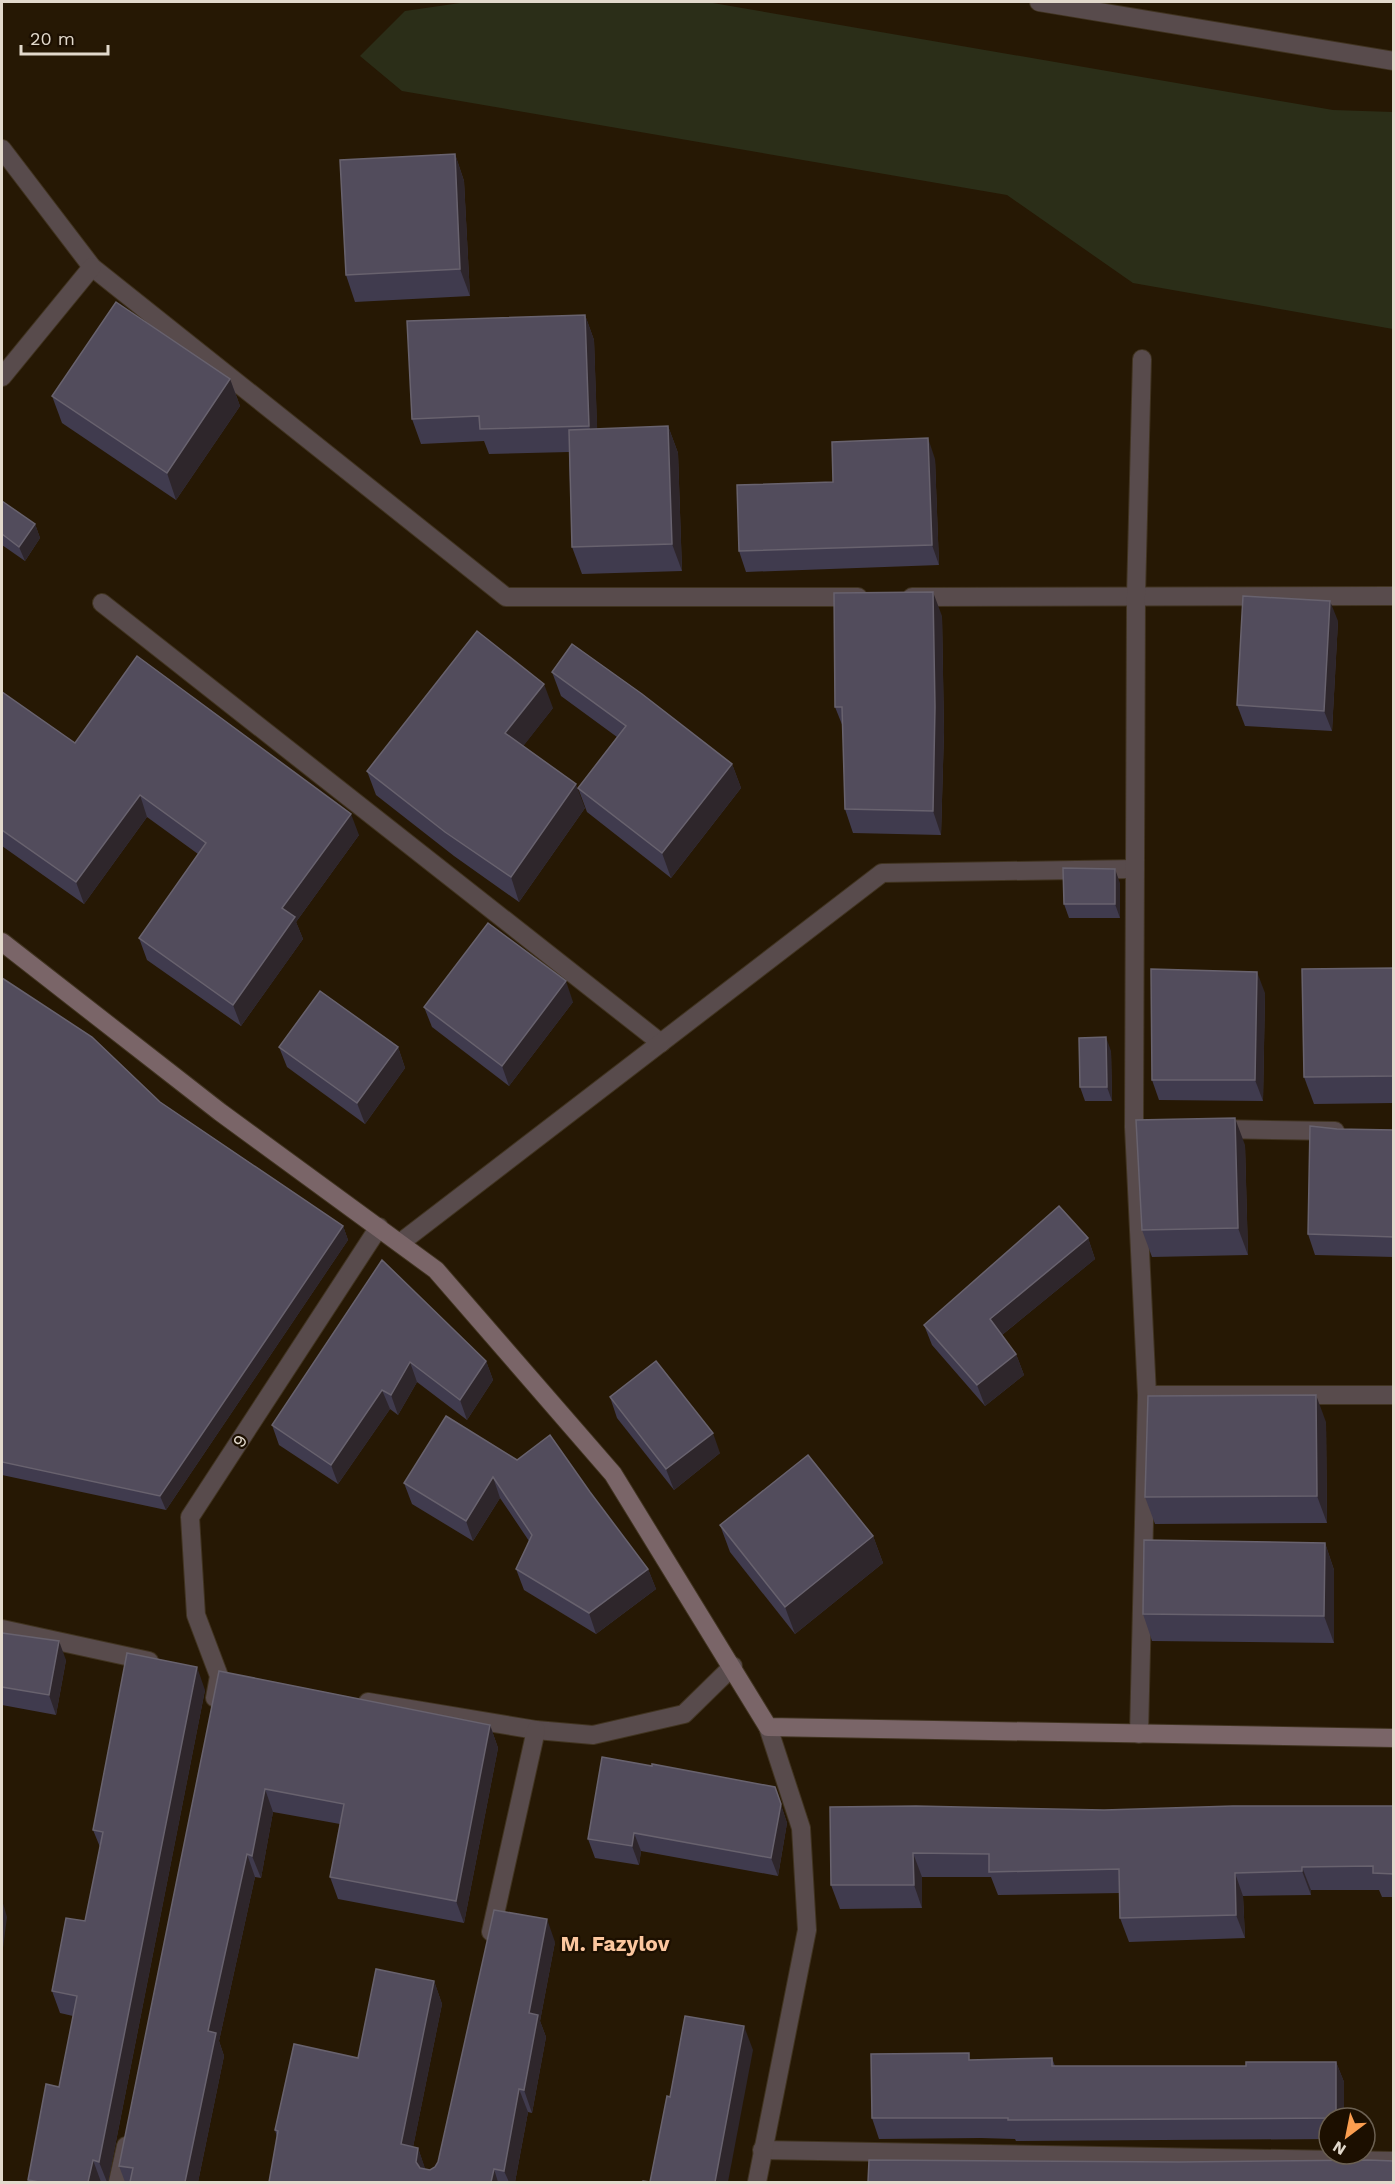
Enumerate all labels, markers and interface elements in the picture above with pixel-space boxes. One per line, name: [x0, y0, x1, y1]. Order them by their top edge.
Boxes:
scale bar: [21, 18, 108, 56]
text: 20 m: [30, 28, 75, 49]
street label: 9: [228, 1430, 251, 1451]
district label: M. Fazylov: [561, 1931, 670, 1956]
north arrow: [1317, 2106, 1377, 2166]
text: N: [1329, 2137, 1349, 2159]

